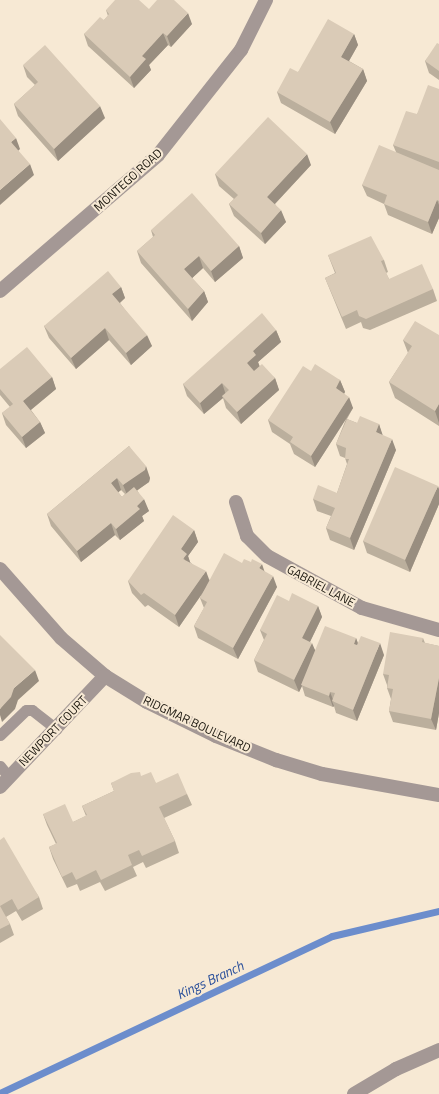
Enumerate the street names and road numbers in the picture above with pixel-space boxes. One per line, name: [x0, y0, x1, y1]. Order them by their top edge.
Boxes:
street label: MONTEGO ROAD: [91, 146, 165, 214]
street label: GABRIEL LANE: [285, 562, 357, 610]
street label: NEWPORT COURT: [16, 693, 90, 769]
street label: RIDGMAR BOULEVARD: [141, 693, 253, 755]

